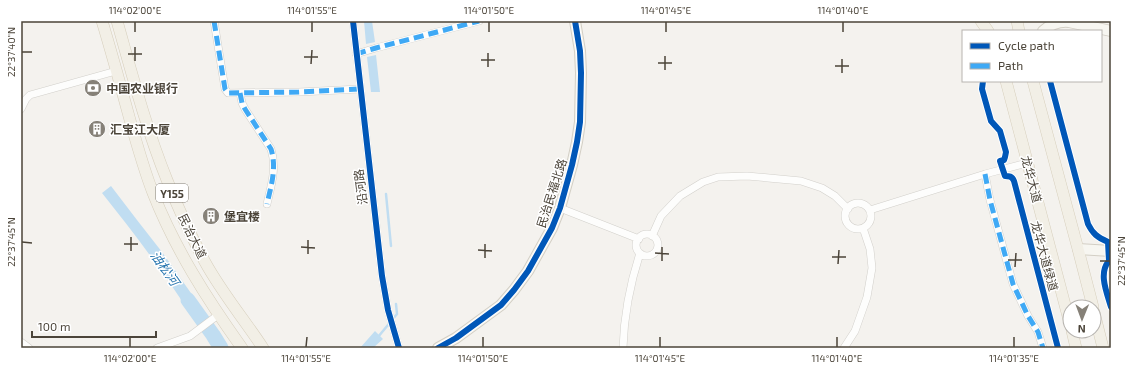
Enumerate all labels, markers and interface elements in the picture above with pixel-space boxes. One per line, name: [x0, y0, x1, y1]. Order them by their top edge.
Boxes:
text: 114°02'00"E: [109, 4, 162, 16]
text: 114°01'55"E: [287, 4, 337, 16]
text: 114°01'50"E: [464, 4, 515, 16]
text: 114°01'45"E: [641, 4, 692, 16]
text: 114°01'40"E: [818, 4, 869, 16]
text: 22°37'40"N: [5, 27, 17, 77]
legend: [962, 30, 1102, 82]
text: Cycle path: [998, 38, 1055, 52]
text: Path: [998, 58, 1023, 72]
bank icon: 中国农业银行: [83, 78, 103, 98]
place label: 中国农业银行: [106, 81, 178, 95]
building icon: 汇宝江大厦: [87, 119, 107, 139]
place label: 汇宝江大厦: [110, 122, 170, 136]
street label: 龙华大道: [1019, 154, 1045, 204]
street label: 民治民福北路: [533, 157, 569, 229]
street label: 沿河路: [351, 168, 369, 206]
road number: Y155: [156, 184, 188, 202]
building icon: 堡宜楼: [201, 206, 221, 226]
place label: 堡宜楼: [224, 209, 260, 223]
street label: 民治大道: [176, 211, 210, 261]
text: 22°37'45"N: [5, 217, 17, 267]
street label: 龙华大道绿道: [1029, 219, 1061, 293]
text: 22°37'45"N: [1115, 236, 1127, 286]
water label: 油松河: [147, 247, 184, 291]
north arrow: [1062, 299, 1102, 339]
scale bar: [32, 313, 156, 339]
text: 100 m: [38, 319, 70, 333]
text: N: [1078, 323, 1086, 336]
text: 114°02'00"E: [104, 352, 157, 364]
text: 114°01'55"E: [281, 352, 331, 364]
text: 114°01'50"E: [458, 352, 509, 364]
text: 114°01'45"E: [635, 352, 686, 364]
text: 114°01'40"E: [812, 352, 863, 364]
text: 114°01'35"E: [989, 352, 1039, 364]

